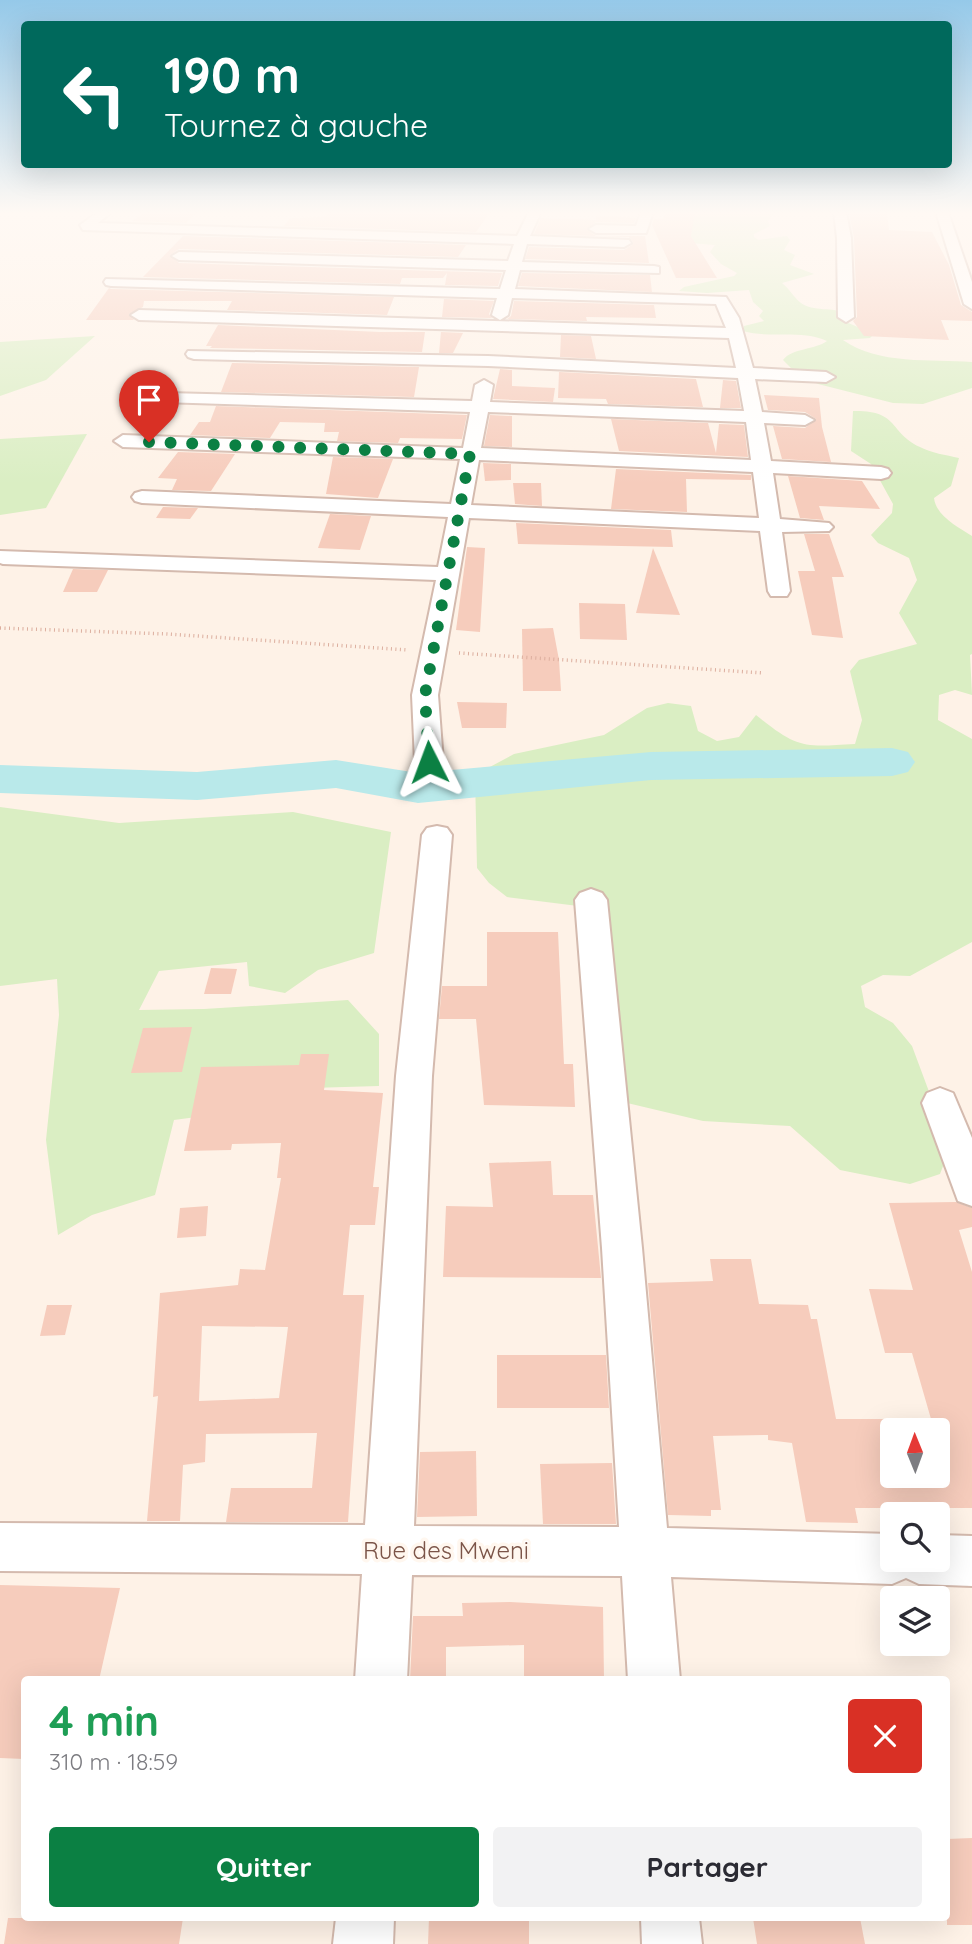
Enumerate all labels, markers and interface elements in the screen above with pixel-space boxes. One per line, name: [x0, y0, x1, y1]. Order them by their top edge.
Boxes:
text: 190 m: [164, 44, 300, 105]
icon: left: [49, 49, 140, 140]
text: Tournez à gauche: [164, 105, 428, 145]
pin: [119, 370, 179, 442]
icon: arrive: [130, 381, 168, 419]
position arrow: [392, 725, 466, 799]
north arrow: [880, 1418, 950, 1488]
map controls: [880, 1418, 950, 1656]
button: search: [880, 1502, 950, 1572]
street label: Rue des Mweni: [363, 1535, 529, 1565]
button: layers: [880, 1586, 950, 1656]
text: 4 min: [49, 1694, 159, 1747]
button: close: [848, 1699, 922, 1773]
text: 310 m · 18:59: [49, 1747, 178, 1776]
button: Quitter: [49, 1827, 479, 1907]
button: Partager: [493, 1827, 922, 1907]

